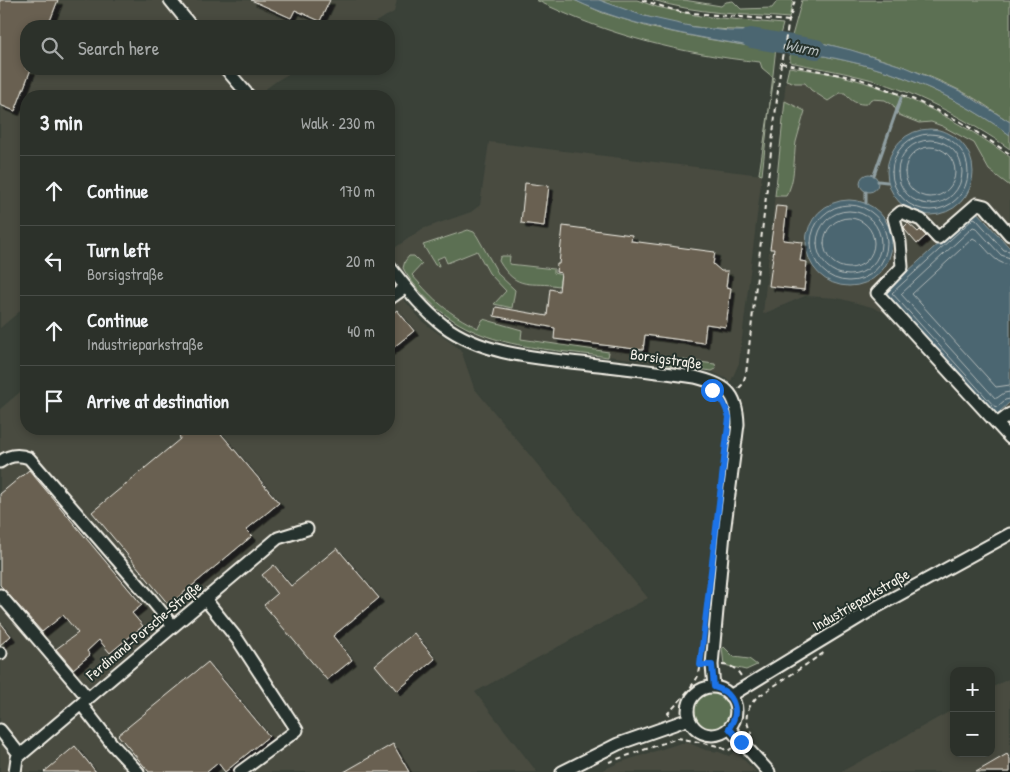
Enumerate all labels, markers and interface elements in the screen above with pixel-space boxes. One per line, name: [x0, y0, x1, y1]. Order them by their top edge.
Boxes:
search box: [20, 20, 395, 75]
water label: Wurm: [784, 33, 822, 61]
icon: search: [38, 34, 66, 62]
text: Search here: [78, 35, 159, 61]
text: 3 min: [40, 108, 83, 137]
text: Walk · 230 m: [301, 112, 375, 134]
icon: ahead: [40, 177, 68, 205]
text: Continue: [87, 178, 148, 204]
text: 170 m: [340, 180, 375, 202]
text: Turn left: [87, 237, 150, 263]
icon: left: [40, 247, 68, 275]
text: 20 m: [346, 250, 375, 272]
text: Borsigstraße: [87, 263, 164, 285]
text: Continue: [87, 307, 148, 333]
icon: ahead: [40, 317, 68, 345]
text: 40 m: [347, 320, 375, 342]
text: Industrieparkstraße: [87, 333, 203, 355]
street label: Borsigstraße: [629, 343, 703, 374]
route start: [701, 379, 724, 402]
icon: arrive: [40, 387, 68, 415]
text: Arrive at destination: [87, 388, 229, 414]
street label: Industrieparkstraße: [808, 563, 913, 636]
street label: Ferdinand-Porsche-Straße: [81, 576, 206, 686]
map controls: [950, 667, 995, 757]
button: +: [950, 667, 995, 712]
button: −: [950, 712, 995, 757]
route end: [730, 731, 753, 754]

